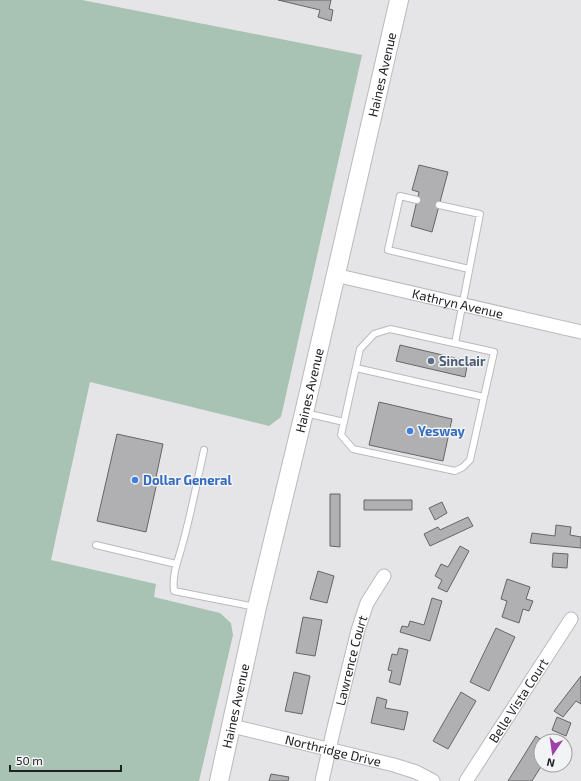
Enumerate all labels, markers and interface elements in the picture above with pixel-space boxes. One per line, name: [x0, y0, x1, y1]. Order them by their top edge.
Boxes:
street label: Haines Avenue: [364, 31, 399, 118]
street label: Kathryn Avenue: [411, 285, 505, 322]
street label: Haines Avenue: [292, 346, 327, 434]
place label: Sinclair: [439, 353, 486, 369]
marker: Sinclair: [426, 356, 436, 366]
place label: Yesway: [418, 423, 466, 439]
marker: Yesway: [405, 426, 415, 436]
place label: Dollar General: [143, 472, 232, 488]
marker: Dollar General: [130, 475, 140, 485]
street label: Lawrence Court: [332, 613, 370, 707]
street label: Belle Vista Court: [485, 655, 551, 746]
street label: Haines Avenue: [218, 662, 252, 750]
street label: Northridge Drive: [284, 731, 383, 770]
north arrow: [533, 733, 573, 773]
scale bar: [10, 747, 121, 773]
text: 50 m: [16, 753, 43, 767]
text: N: [545, 756, 556, 770]

